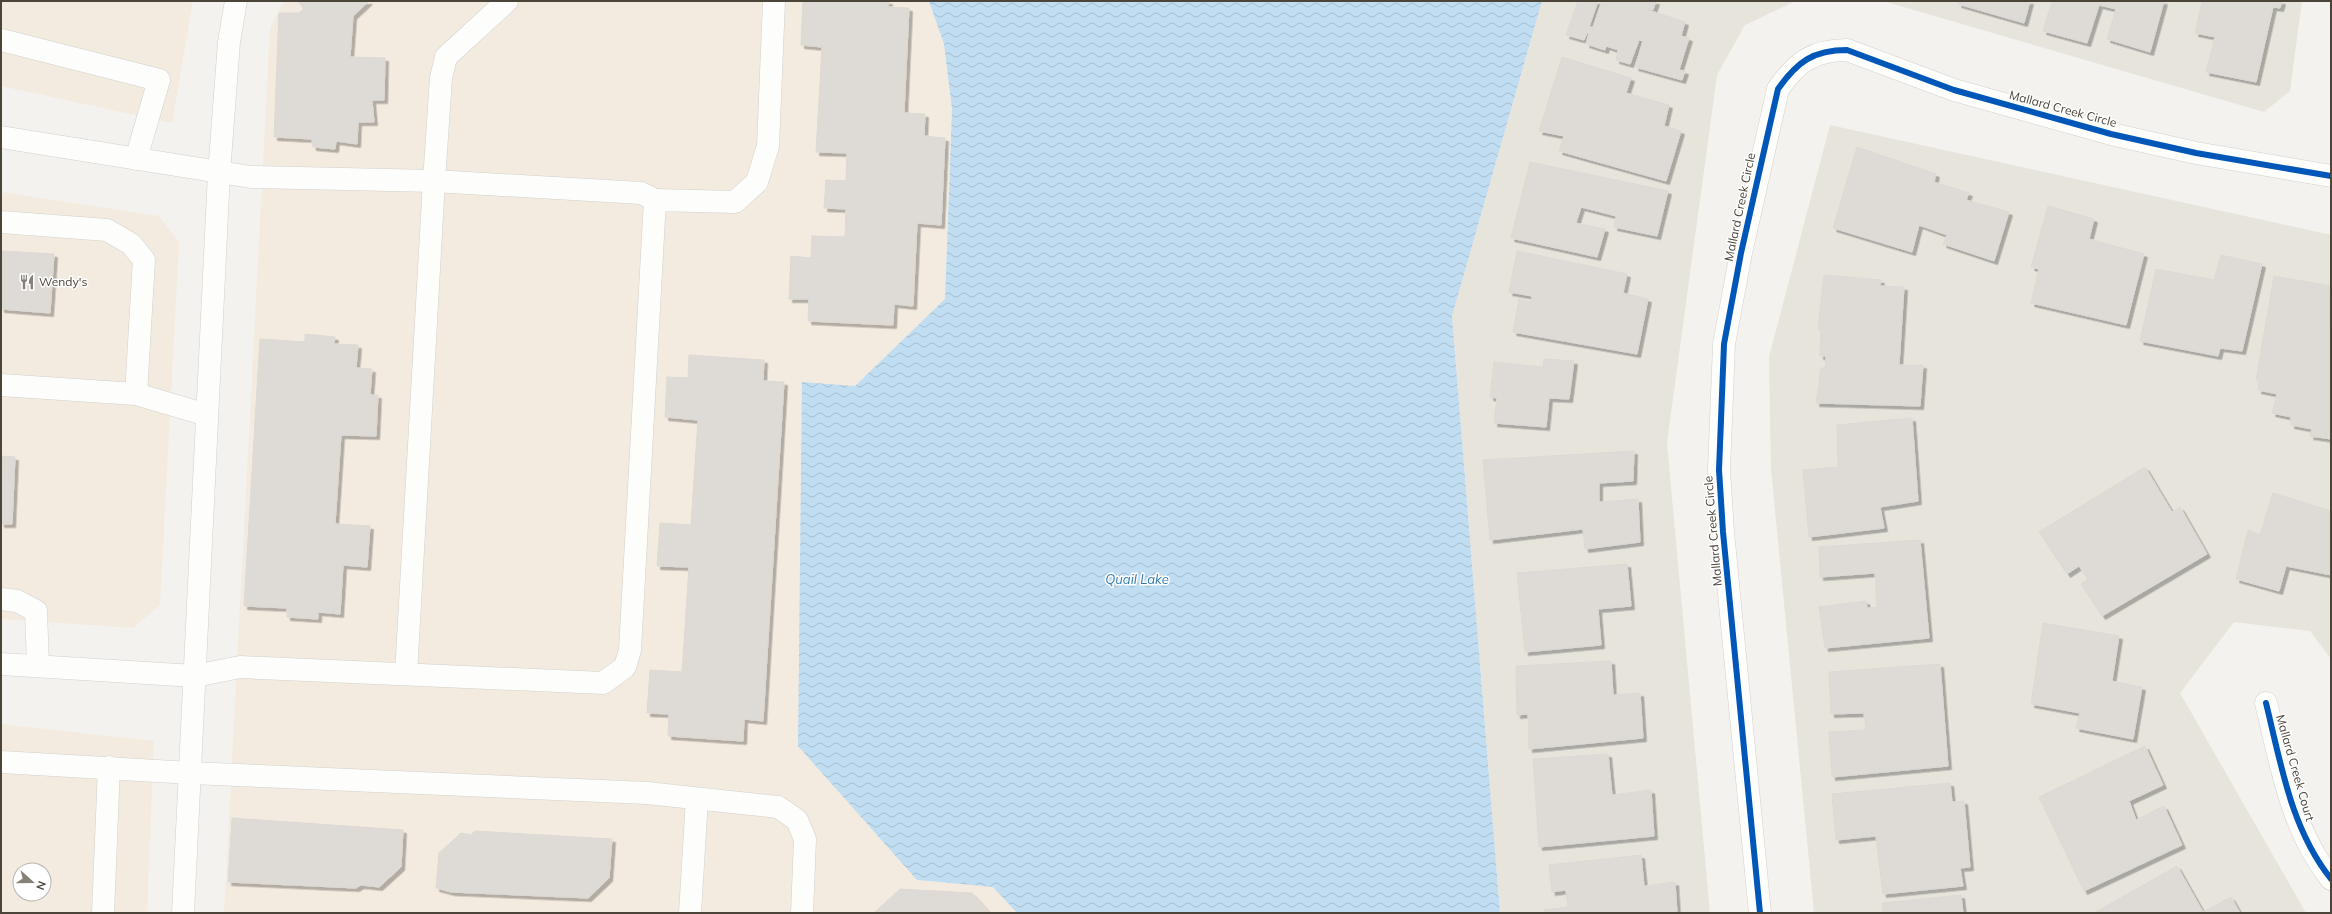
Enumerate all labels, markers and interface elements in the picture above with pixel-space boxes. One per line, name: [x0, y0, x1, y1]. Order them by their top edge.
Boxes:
street label: Mallard Creek Circle: [2008, 87, 2118, 130]
street label: Mallard Creek Circle: [1721, 151, 1758, 263]
restaurant icon: Wendy's: [18, 273, 36, 291]
place label: Wendy's: [39, 274, 87, 289]
street label: Mallard Creek Circle: [1700, 475, 1725, 587]
water label: Quail Lake: [1105, 571, 1169, 587]
street label: Mallard Creek Court: [2273, 713, 2318, 823]
north arrow: [12, 862, 52, 902]
text: N: [33, 879, 49, 892]

